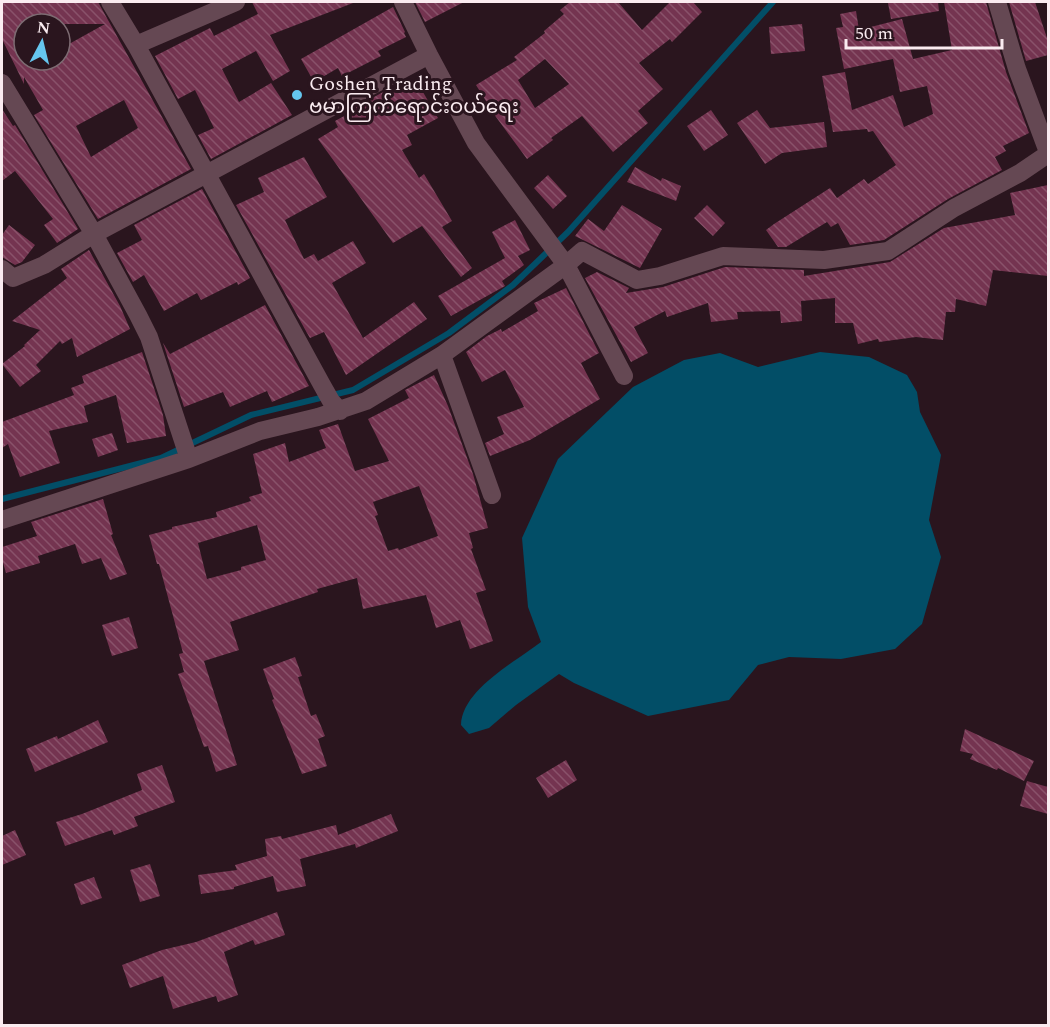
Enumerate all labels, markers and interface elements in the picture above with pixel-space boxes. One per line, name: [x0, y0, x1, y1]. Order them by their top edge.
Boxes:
north arrow: [12, 12, 72, 72]
scale bar: [846, 12, 1002, 50]
text: N: [36, 15, 52, 41]
text: 50 m: [855, 20, 893, 47]
place label: Goshen Trading ဗမာကြက်ရောင်းဝယ်ရေး: [309, 69, 519, 122]
marker: Goshen Trading ဗမာကြက်ရောင်းဝယ်ရေး: [290, 88, 304, 102]

